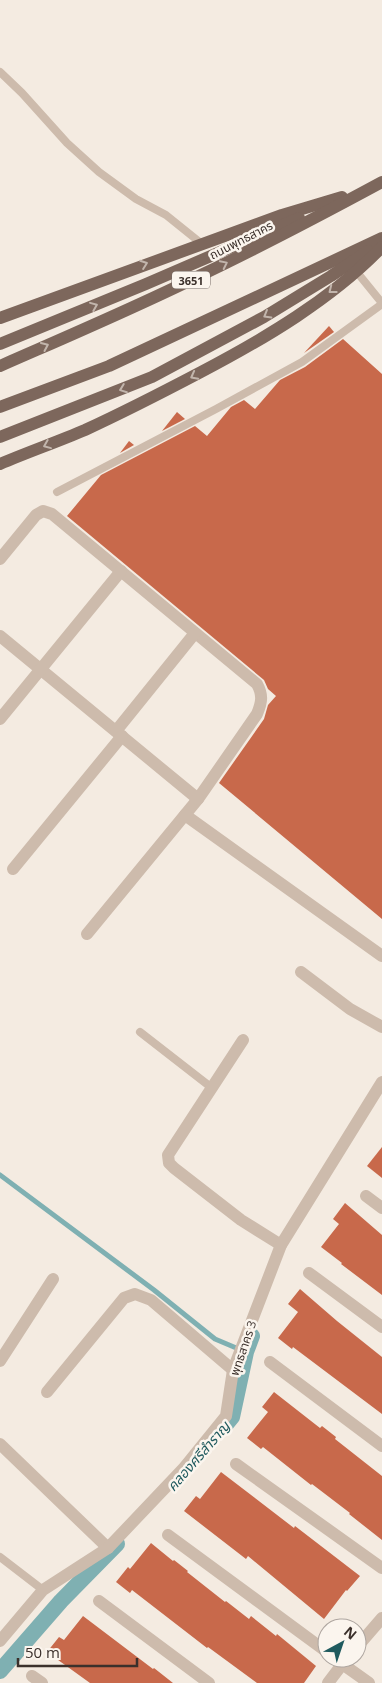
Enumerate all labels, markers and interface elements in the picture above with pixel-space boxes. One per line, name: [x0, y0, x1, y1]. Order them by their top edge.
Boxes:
street label: ถนนพุทธสาคร: [206, 217, 276, 263]
one-way arrow: [139, 260, 148, 270]
one-way arrow: [219, 260, 228, 270]
road number: 3651: [172, 272, 210, 288]
one-way arrow: [329, 285, 338, 293]
one-way arrow: [89, 302, 98, 312]
one-way arrow: [264, 308, 273, 318]
one-way arrow: [40, 342, 49, 353]
one-way arrow: [190, 369, 199, 379]
one-way arrow: [119, 383, 128, 393]
one-way arrow: [43, 439, 52, 449]
street label: พุทธสาคร 3: [226, 1318, 260, 1378]
water label: คลองศรีสำราญ: [162, 1416, 234, 1495]
north arrow: [317, 1618, 367, 1668]
text: N: [340, 1622, 361, 1644]
scale bar: [18, 1636, 136, 1668]
text: 50 m: [25, 1642, 60, 1662]

